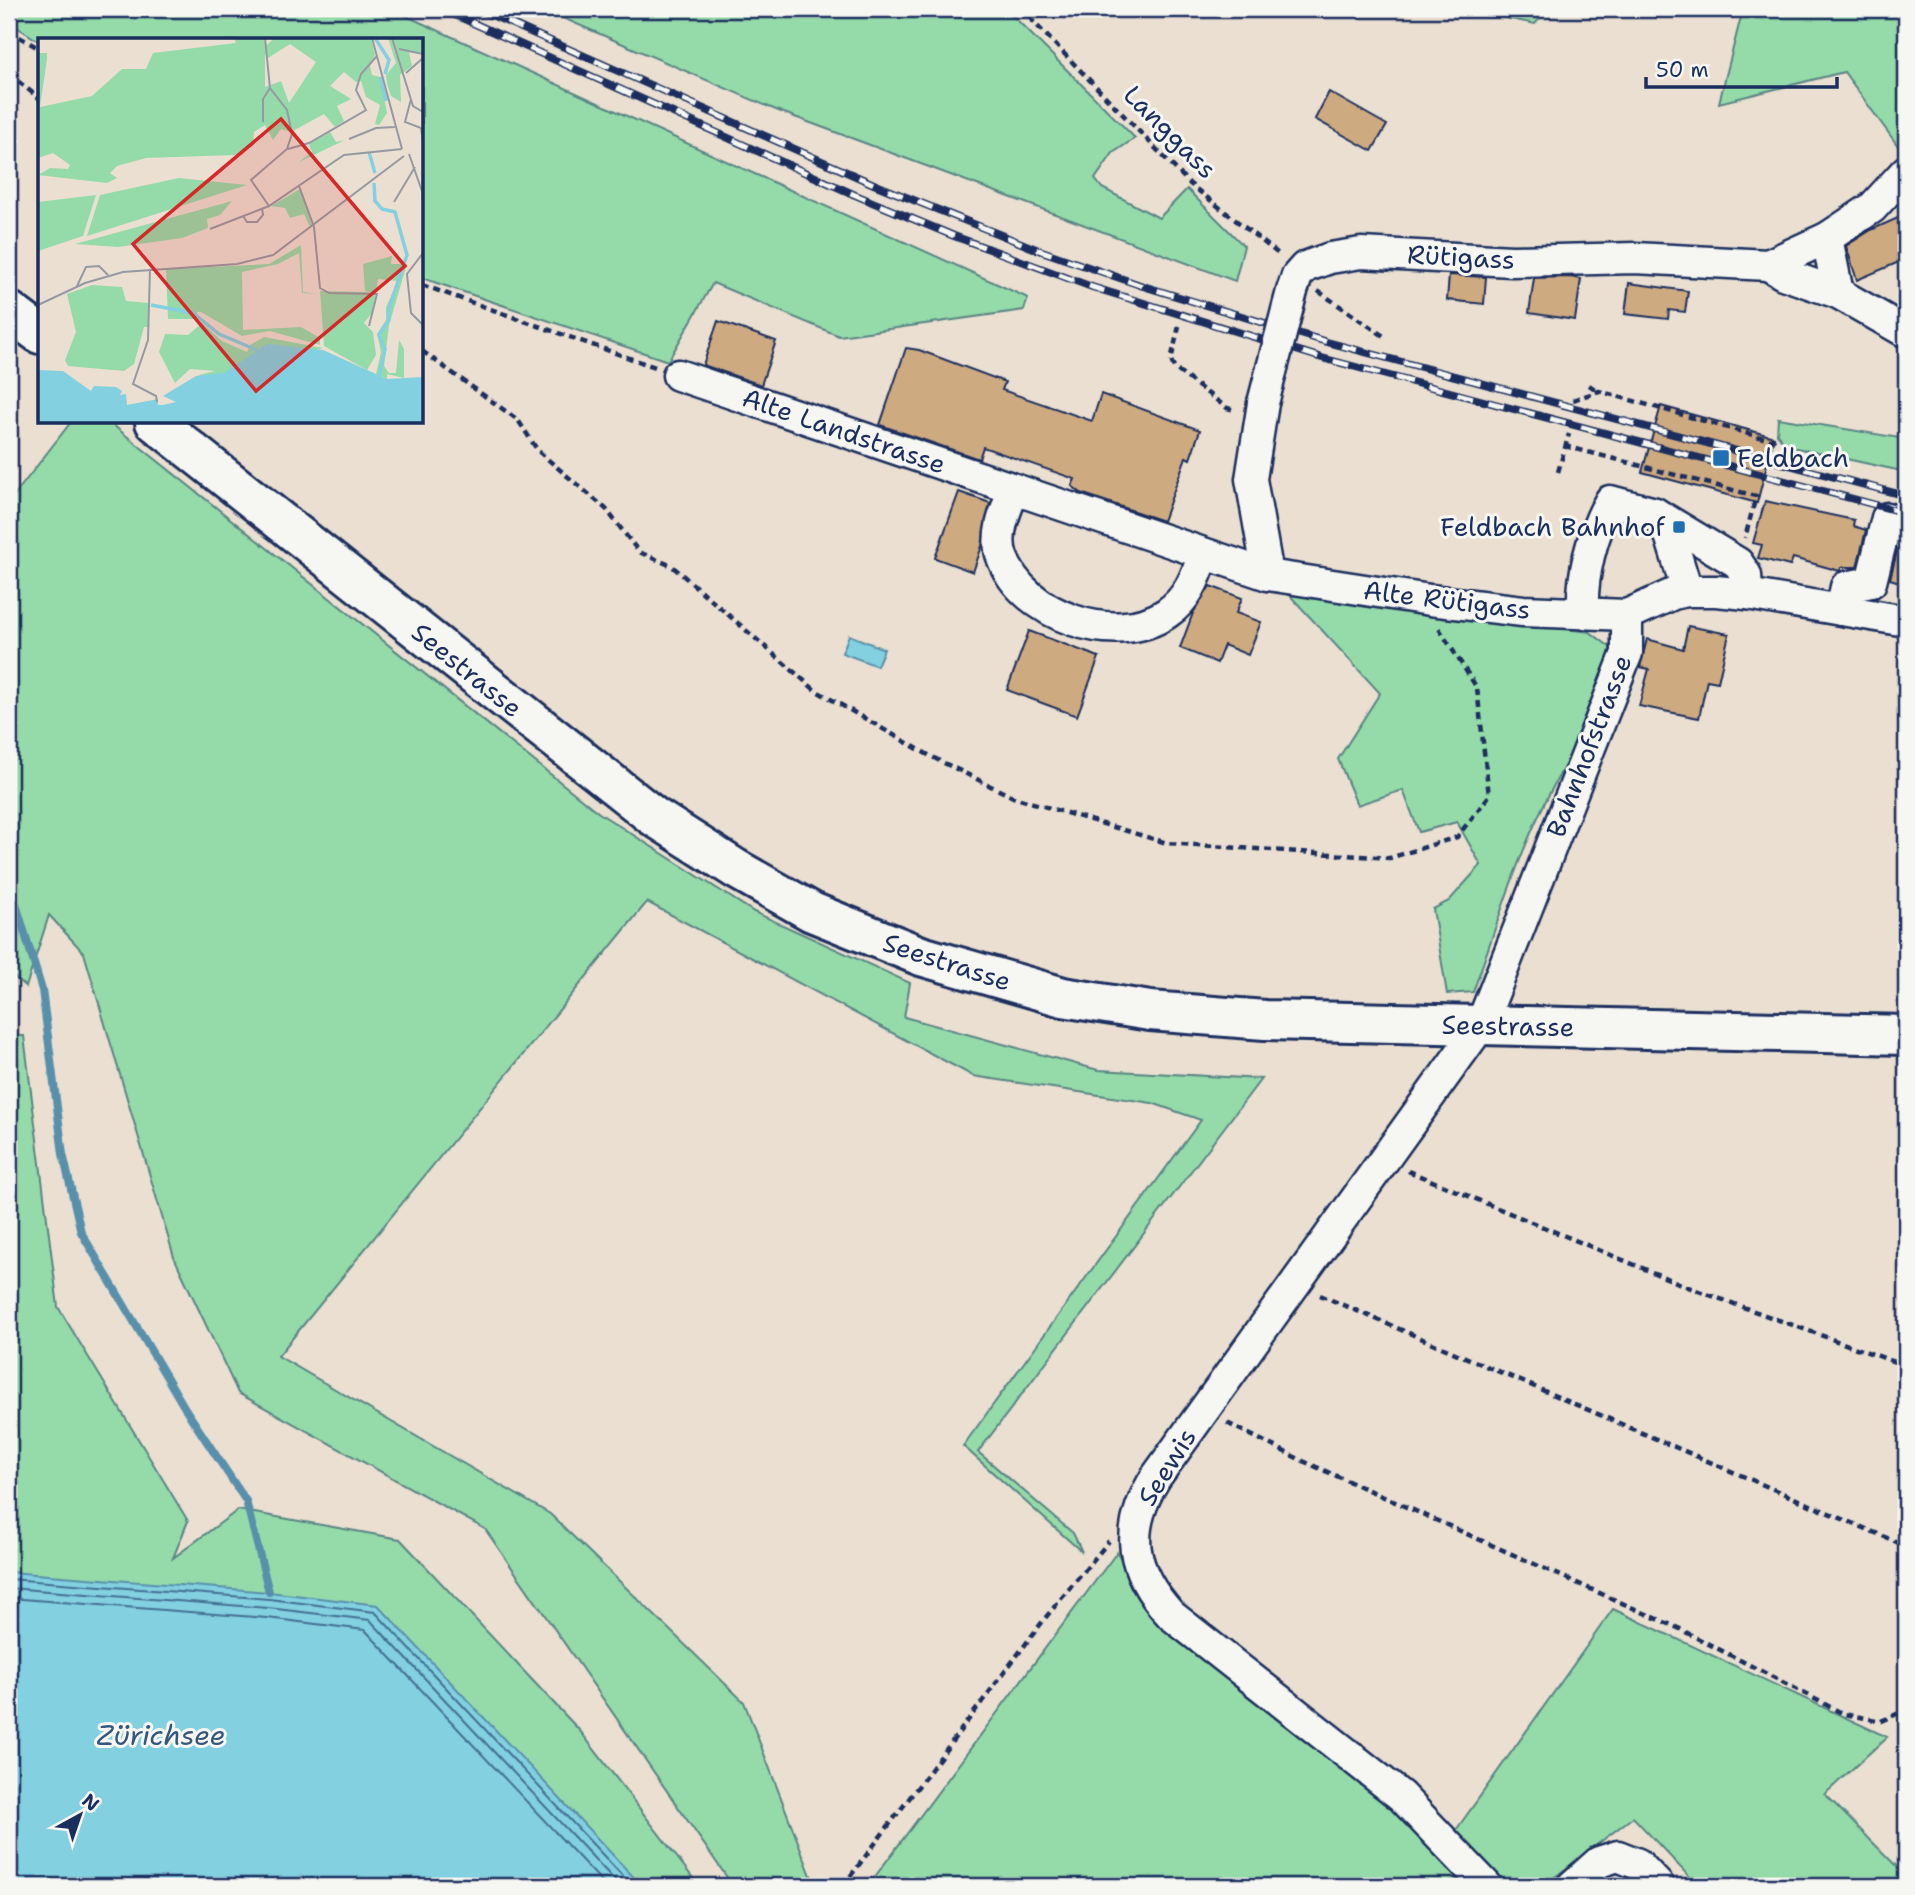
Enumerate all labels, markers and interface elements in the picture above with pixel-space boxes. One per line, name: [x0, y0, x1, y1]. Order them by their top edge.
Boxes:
inset map: [38, 38, 424, 424]
scale bar: [1646, 46, 1836, 90]
text: 50 m: [1656, 56, 1709, 84]
street label: Langgass: [1116, 77, 1225, 186]
street label: Rütigass: [1406, 236, 1516, 277]
street label: Alte Landstrasse: [738, 379, 950, 482]
place label: Feldbach: [1737, 440, 1849, 475]
marker: Feldbach: [1711, 448, 1731, 468]
place label: Feldbach Bahnhof: [1440, 509, 1666, 544]
marker: Feldbach Bahnhof: [1671, 519, 1687, 535]
street label: Alte Rütigass: [1361, 572, 1533, 627]
street label: Seestrasse: [405, 614, 530, 725]
street label: Bahnhofstrasse: [1538, 650, 1639, 842]
street label: Seestrasse: [879, 924, 1016, 999]
street label: Seestrasse: [1441, 1007, 1575, 1044]
street label: Seewis: [1129, 1421, 1204, 1512]
water label: Zürichsee: [96, 1716, 226, 1754]
north arrow: [46, 1780, 116, 1850]
text: N: [77, 1788, 104, 1817]

